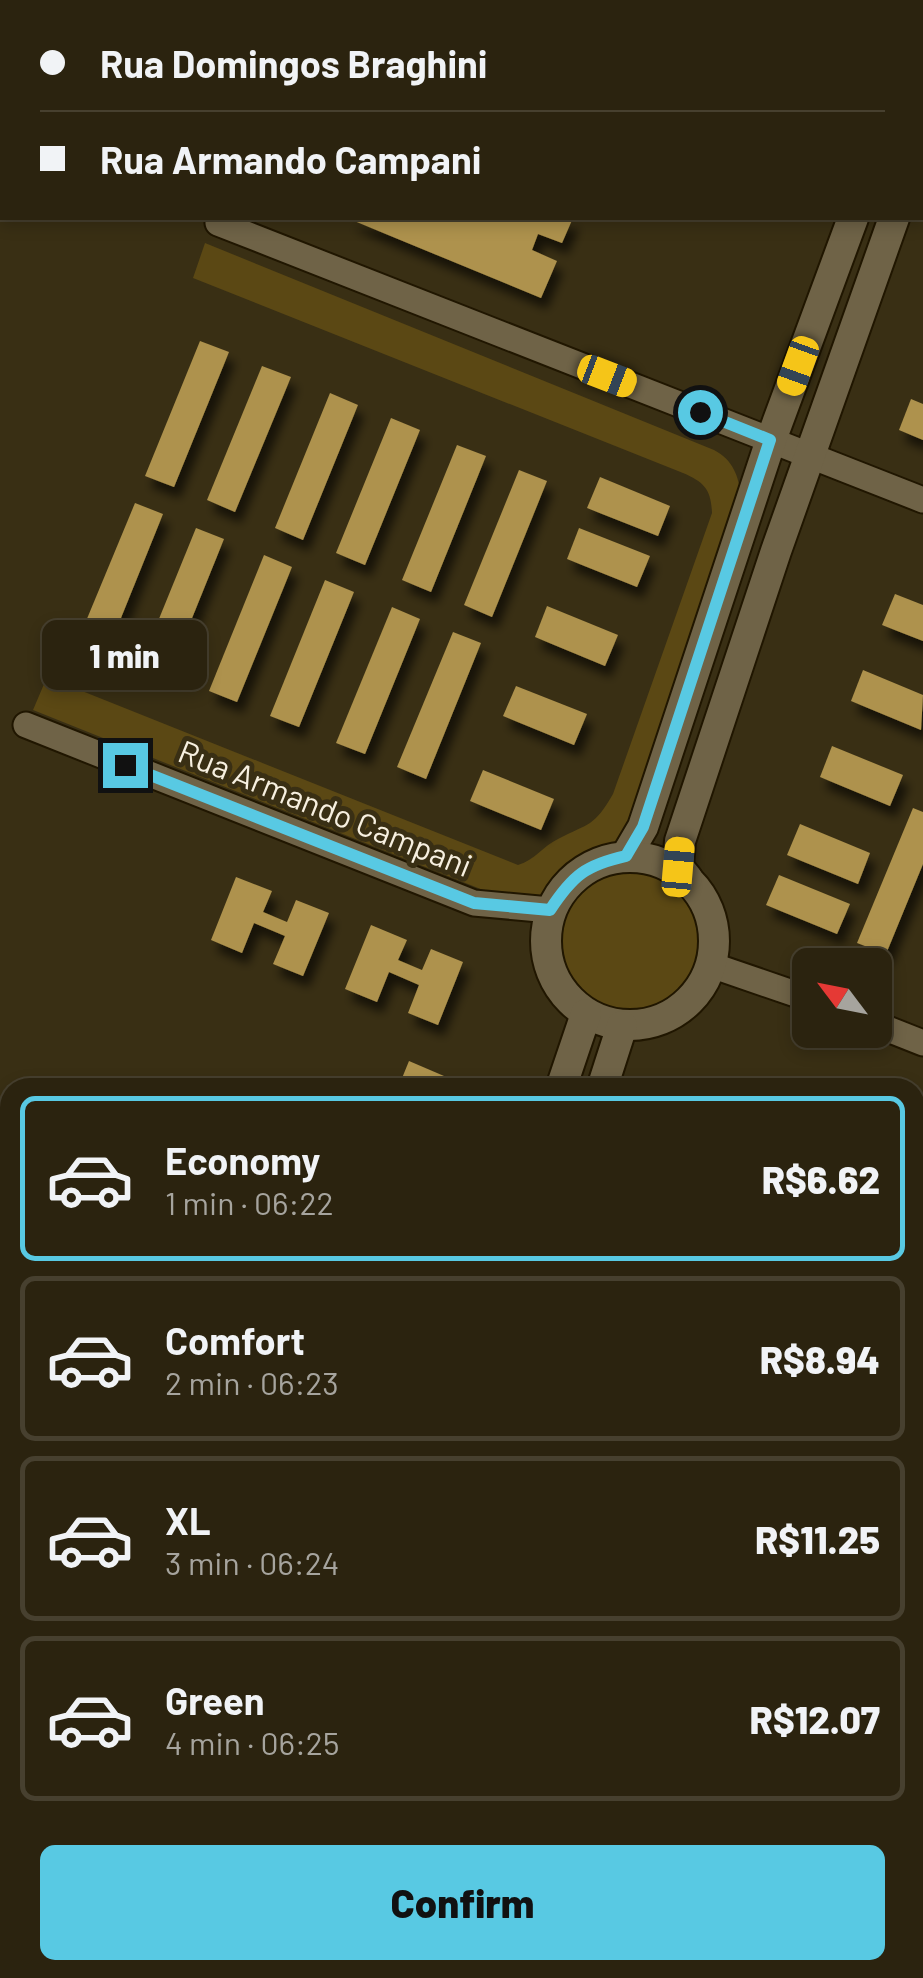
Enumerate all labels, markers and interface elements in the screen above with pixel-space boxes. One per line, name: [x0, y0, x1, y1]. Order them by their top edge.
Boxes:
text: Rua Domingos Braghini: [100, 40, 488, 86]
text: Rua Armando Campani: [100, 136, 481, 182]
car: [774, 333, 822, 399]
car: [574, 351, 640, 401]
route start: [678, 390, 723, 435]
callout: 1 min: [42, 620, 208, 690]
text: 1 min: [89, 636, 160, 674]
street label: Rua Armando Campani: [173, 731, 478, 883]
route end: [103, 743, 148, 788]
car: [660, 836, 696, 898]
north arrow: [792, 948, 892, 1048]
map controls: [792, 948, 892, 1048]
icon: car: [45, 1134, 135, 1224]
text: Economy: [165, 1137, 320, 1183]
text: R$6.62: [762, 1156, 880, 1202]
text: 1 min · 06:22: [165, 1183, 334, 1221]
icon: car: [45, 1314, 135, 1404]
text: Comfort: [165, 1317, 305, 1363]
text: R$8.94: [760, 1336, 880, 1382]
text: 2 min · 06:23: [165, 1363, 339, 1401]
icon: car: [45, 1494, 135, 1584]
text: XL: [165, 1497, 211, 1543]
text: R$11.25: [755, 1516, 880, 1562]
text: 3 min · 06:24: [165, 1543, 339, 1581]
icon: car: [45, 1674, 135, 1764]
text: Green: [165, 1677, 265, 1723]
text: R$12.07: [750, 1696, 880, 1742]
text: 4 min · 06:25: [165, 1723, 339, 1761]
button: Confirm: [40, 1845, 885, 1960]

